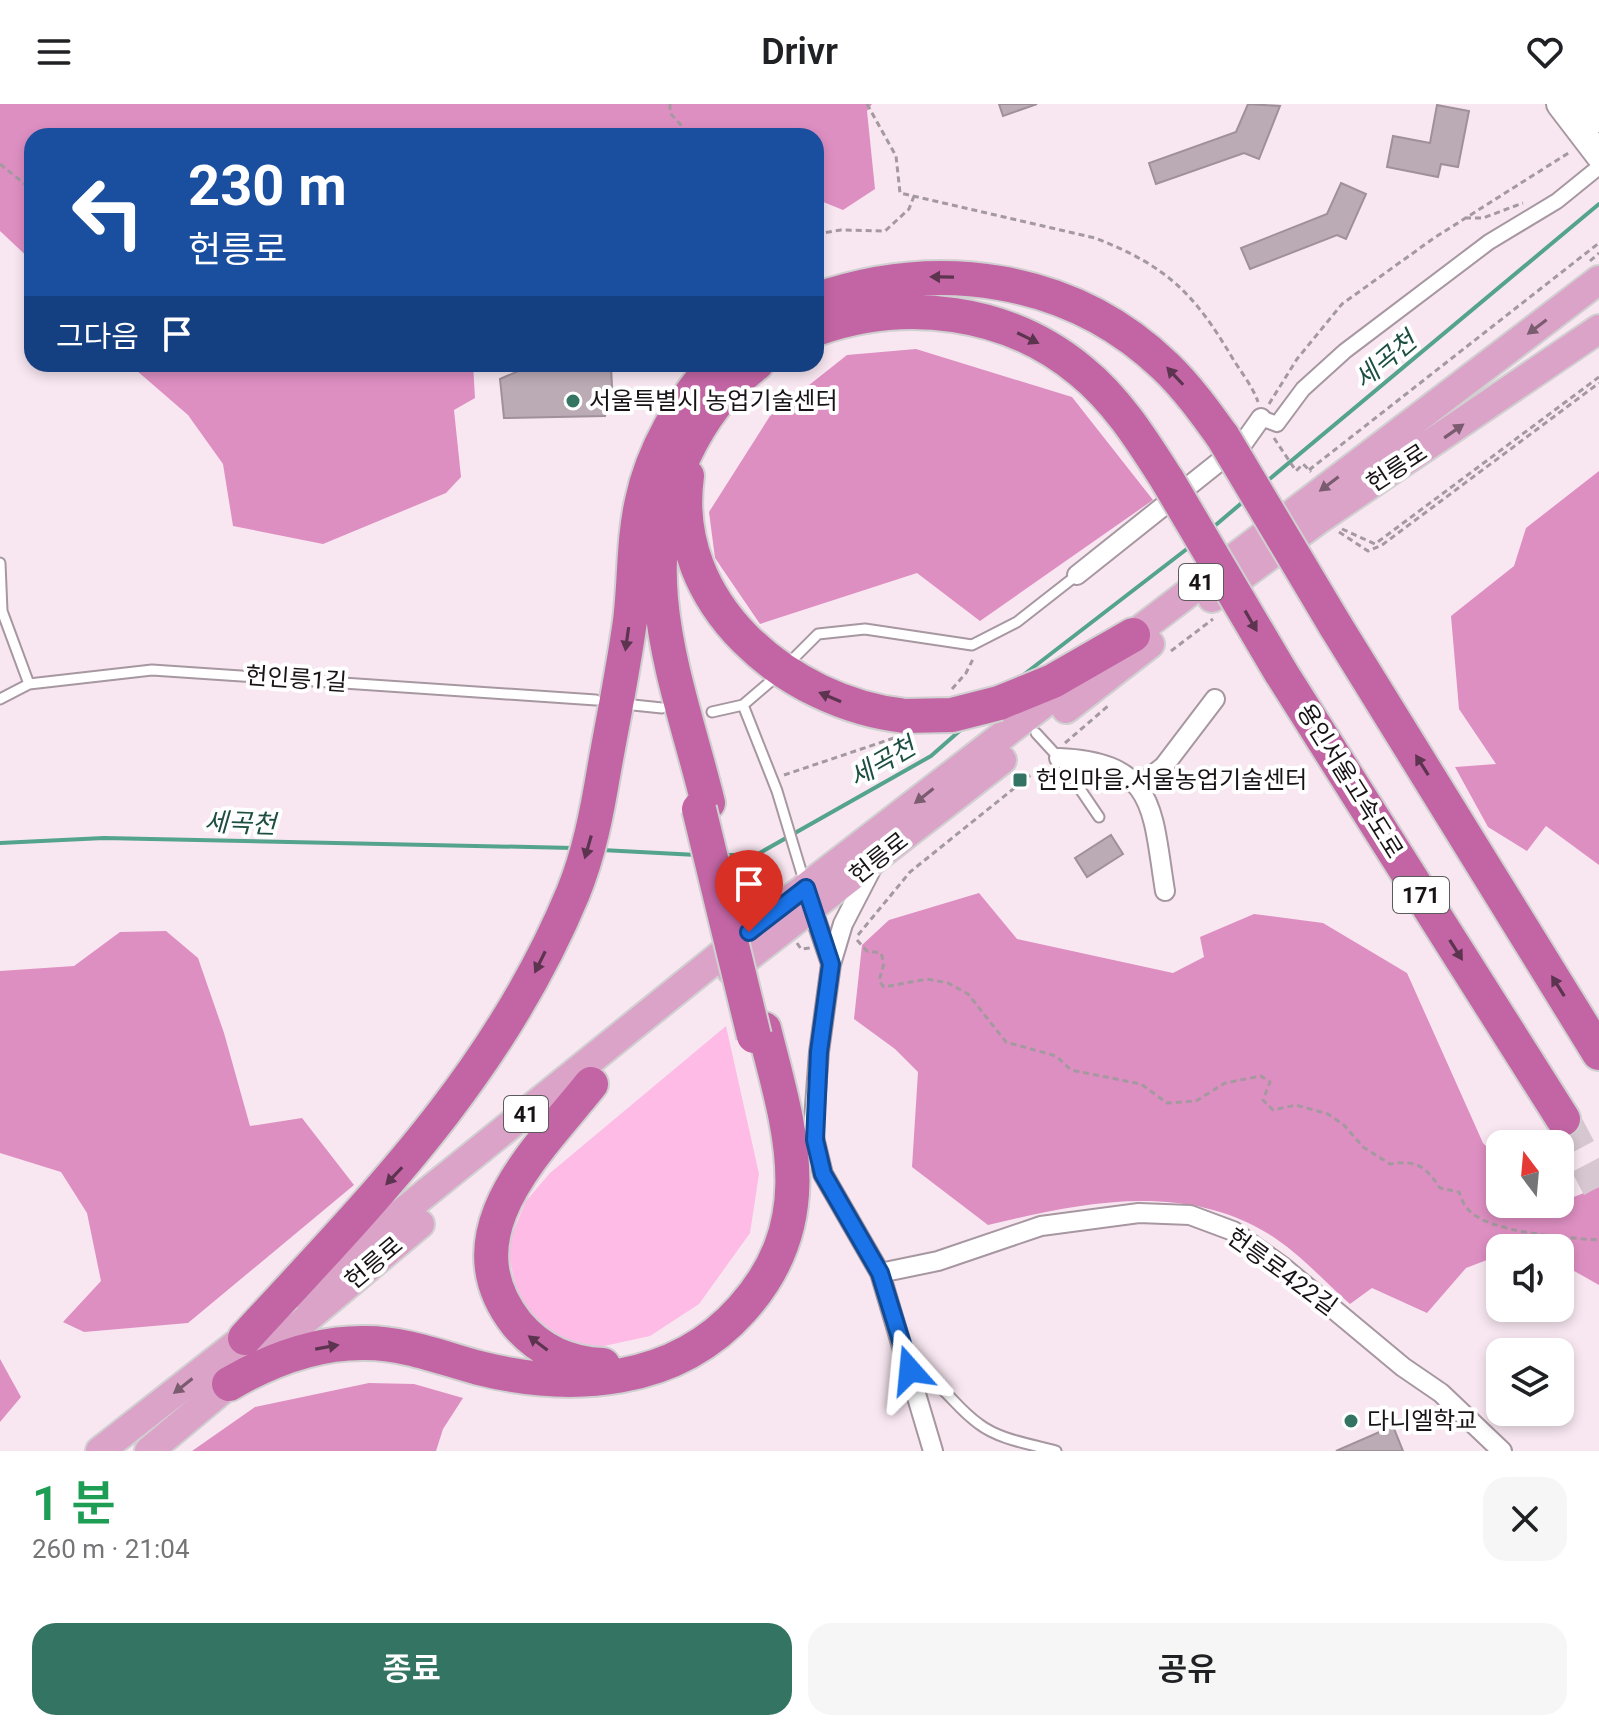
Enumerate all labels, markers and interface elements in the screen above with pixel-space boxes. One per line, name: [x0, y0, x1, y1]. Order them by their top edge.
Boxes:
icon: menu: [32, 30, 76, 74]
icon: heart: [1523, 30, 1567, 74]
text: Drivr: [761, 31, 838, 73]
text: 230 m: [188, 153, 347, 219]
icon: left: [56, 160, 160, 264]
text: 헌릉로: [188, 229, 287, 271]
one-way arrow: [929, 271, 954, 283]
icon: arrive: [155, 312, 199, 356]
one-way arrow: [1527, 318, 1547, 334]
text: 그다음: [56, 319, 139, 354]
water label: 세곡천: [1348, 323, 1424, 395]
one-way arrow: [1016, 331, 1039, 345]
one-way arrow: [1166, 367, 1184, 386]
place label: 서울특별시 농업기술센터: [589, 387, 838, 415]
marker: 서울특별시 농업기술센터: [564, 392, 582, 410]
one-way arrow: [1443, 424, 1464, 439]
street label: 헌릉로: [1362, 438, 1432, 498]
one-way arrow: [1319, 475, 1340, 491]
road number: 41: [1179, 564, 1223, 600]
one-way arrow: [1244, 610, 1258, 632]
one-way arrow: [621, 627, 634, 652]
street label: 헌인릉1길: [244, 661, 348, 697]
one-way arrow: [818, 690, 842, 703]
street label: 용인서울고속도로: [1291, 699, 1409, 863]
water label: 세곡천: [843, 730, 923, 793]
one-way arrow: [1415, 754, 1429, 776]
place label: 헌인마을.서울농업기술센터: [1036, 766, 1307, 794]
marker: 헌인마을.서울농업기술센터: [1011, 771, 1029, 789]
one-way arrow: [914, 788, 934, 804]
water label: 세곡천: [204, 807, 279, 839]
street label: 헌릉로: [844, 827, 914, 889]
one-way arrow: [581, 835, 594, 859]
pin: [715, 850, 783, 932]
icon: arrive: [727, 862, 771, 906]
road number: 171: [1393, 877, 1449, 913]
one-way arrow: [1449, 939, 1464, 960]
one-way arrow: [534, 951, 547, 974]
one-way arrow: [1551, 975, 1565, 997]
road number: 41: [504, 1096, 548, 1132]
north arrow: [1486, 1130, 1574, 1218]
map controls: [1486, 1130, 1574, 1426]
one-way arrow: [386, 1166, 404, 1185]
street label: 헌릉로422길: [1222, 1223, 1342, 1321]
street label: 헌릉로: [340, 1231, 408, 1295]
button: sound: [1486, 1234, 1574, 1322]
position arrow: [868, 1328, 952, 1412]
one-way arrow: [528, 1336, 549, 1352]
button: layers: [1486, 1338, 1574, 1426]
one-way arrow: [315, 1340, 340, 1352]
one-way arrow: [173, 1377, 194, 1394]
place label: 다니엘학교: [1367, 1407, 1477, 1435]
marker: 다니엘학교: [1342, 1412, 1360, 1430]
text: 1 분: [32, 1475, 116, 1532]
button: close: [1483, 1477, 1567, 1561]
text: 260 m · 21:04: [32, 1534, 190, 1564]
button: 종료: [32, 1623, 792, 1715]
button: 공유: [808, 1623, 1567, 1715]

